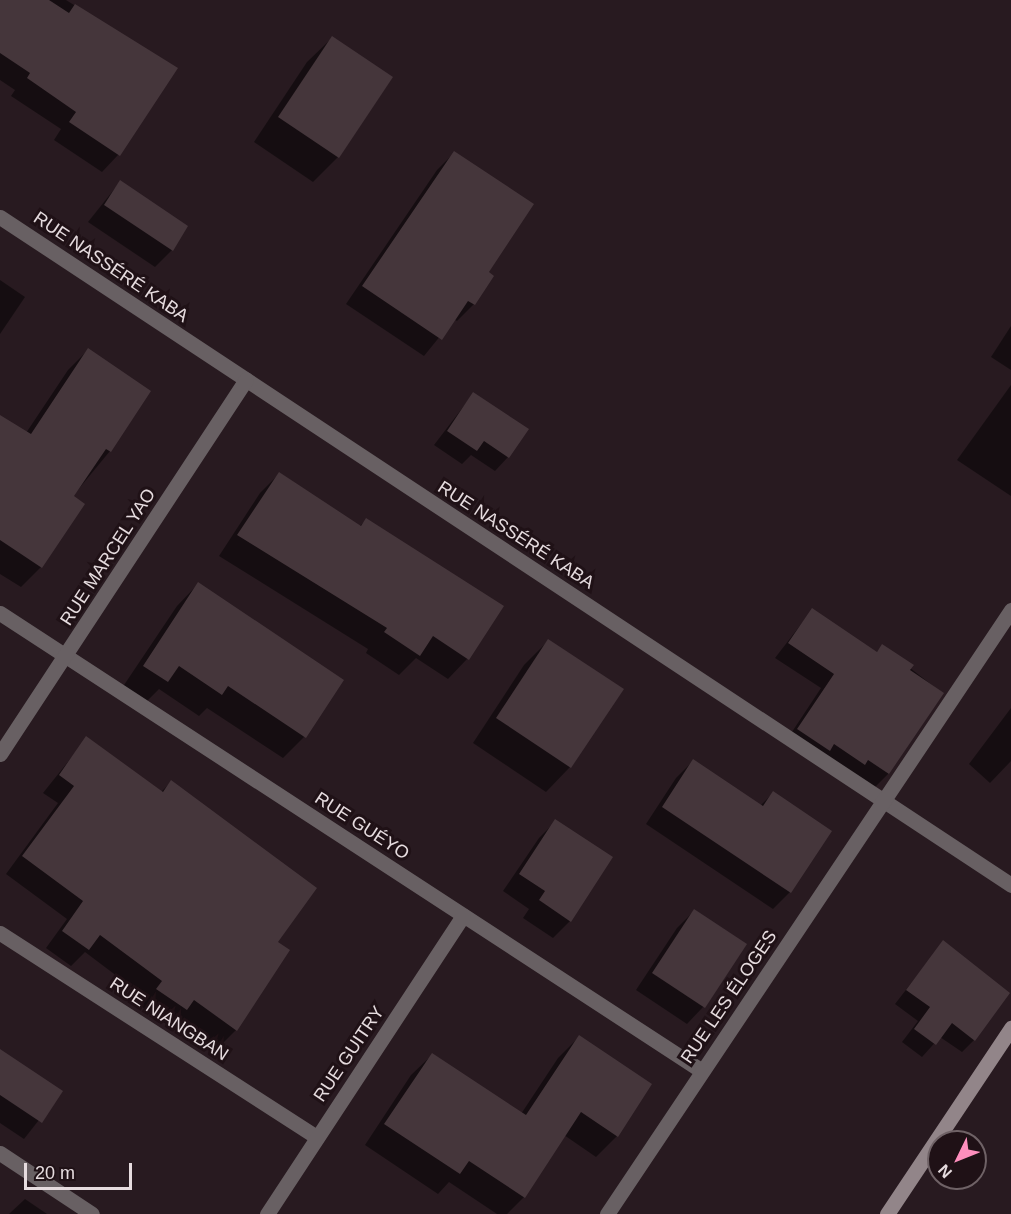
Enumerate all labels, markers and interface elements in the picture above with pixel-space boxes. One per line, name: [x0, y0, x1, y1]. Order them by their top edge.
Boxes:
street label: RUE NASSÉRÉ KABA: [29, 207, 193, 327]
street label: RUE NASSÉRÉ KABA: [434, 476, 598, 594]
street label: RUE MARCEL YAO: [55, 484, 161, 630]
street label: RUE GUÉYO: [311, 788, 413, 864]
street label: RUE LES ÉLOGES: [676, 926, 782, 1068]
street label: RUE NIANGBAN: [106, 973, 232, 1065]
street label: RUE GUITRY: [309, 1002, 389, 1106]
north arrow: [927, 1130, 987, 1190]
scale bar: [27, 1151, 135, 1189]
text: N: [935, 1161, 955, 1181]
text: 20 m: [35, 1163, 75, 1183]

